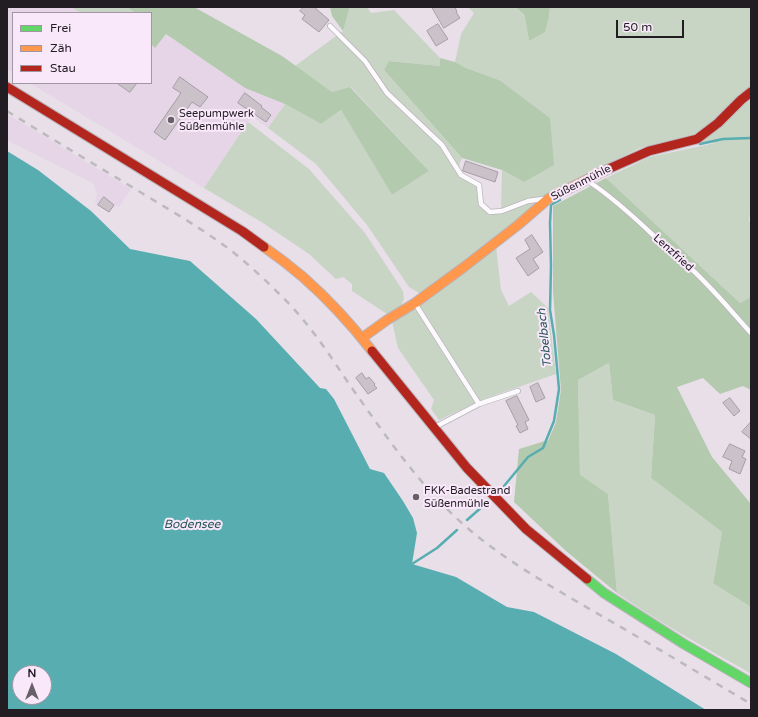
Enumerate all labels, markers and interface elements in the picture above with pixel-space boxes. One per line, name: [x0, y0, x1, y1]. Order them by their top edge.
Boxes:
legend: [12, 12, 152, 84]
scale bar: [618, 12, 686, 38]
text: 50 m: [623, 20, 652, 34]
text: Frei: [50, 21, 71, 35]
text: Zäh: [50, 41, 72, 55]
text: Stau: [50, 61, 76, 75]
place label: Seepumpwerk Süßenmühle: [179, 107, 254, 133]
marker: Seepumpwerk Süßenmühle: [166, 115, 176, 125]
street label: Süßenmühle: [549, 162, 613, 204]
street label: Lenzfried: [650, 232, 696, 274]
water label: Tobelbach: [535, 308, 555, 368]
place label: FKK-Badestrand Süßenmühle: [424, 484, 510, 510]
marker: FKK-Badestrand Süßenmühle: [411, 492, 421, 502]
water label: Bodensee: [164, 518, 220, 532]
north arrow: [12, 665, 52, 705]
text: N: [28, 667, 36, 680]

